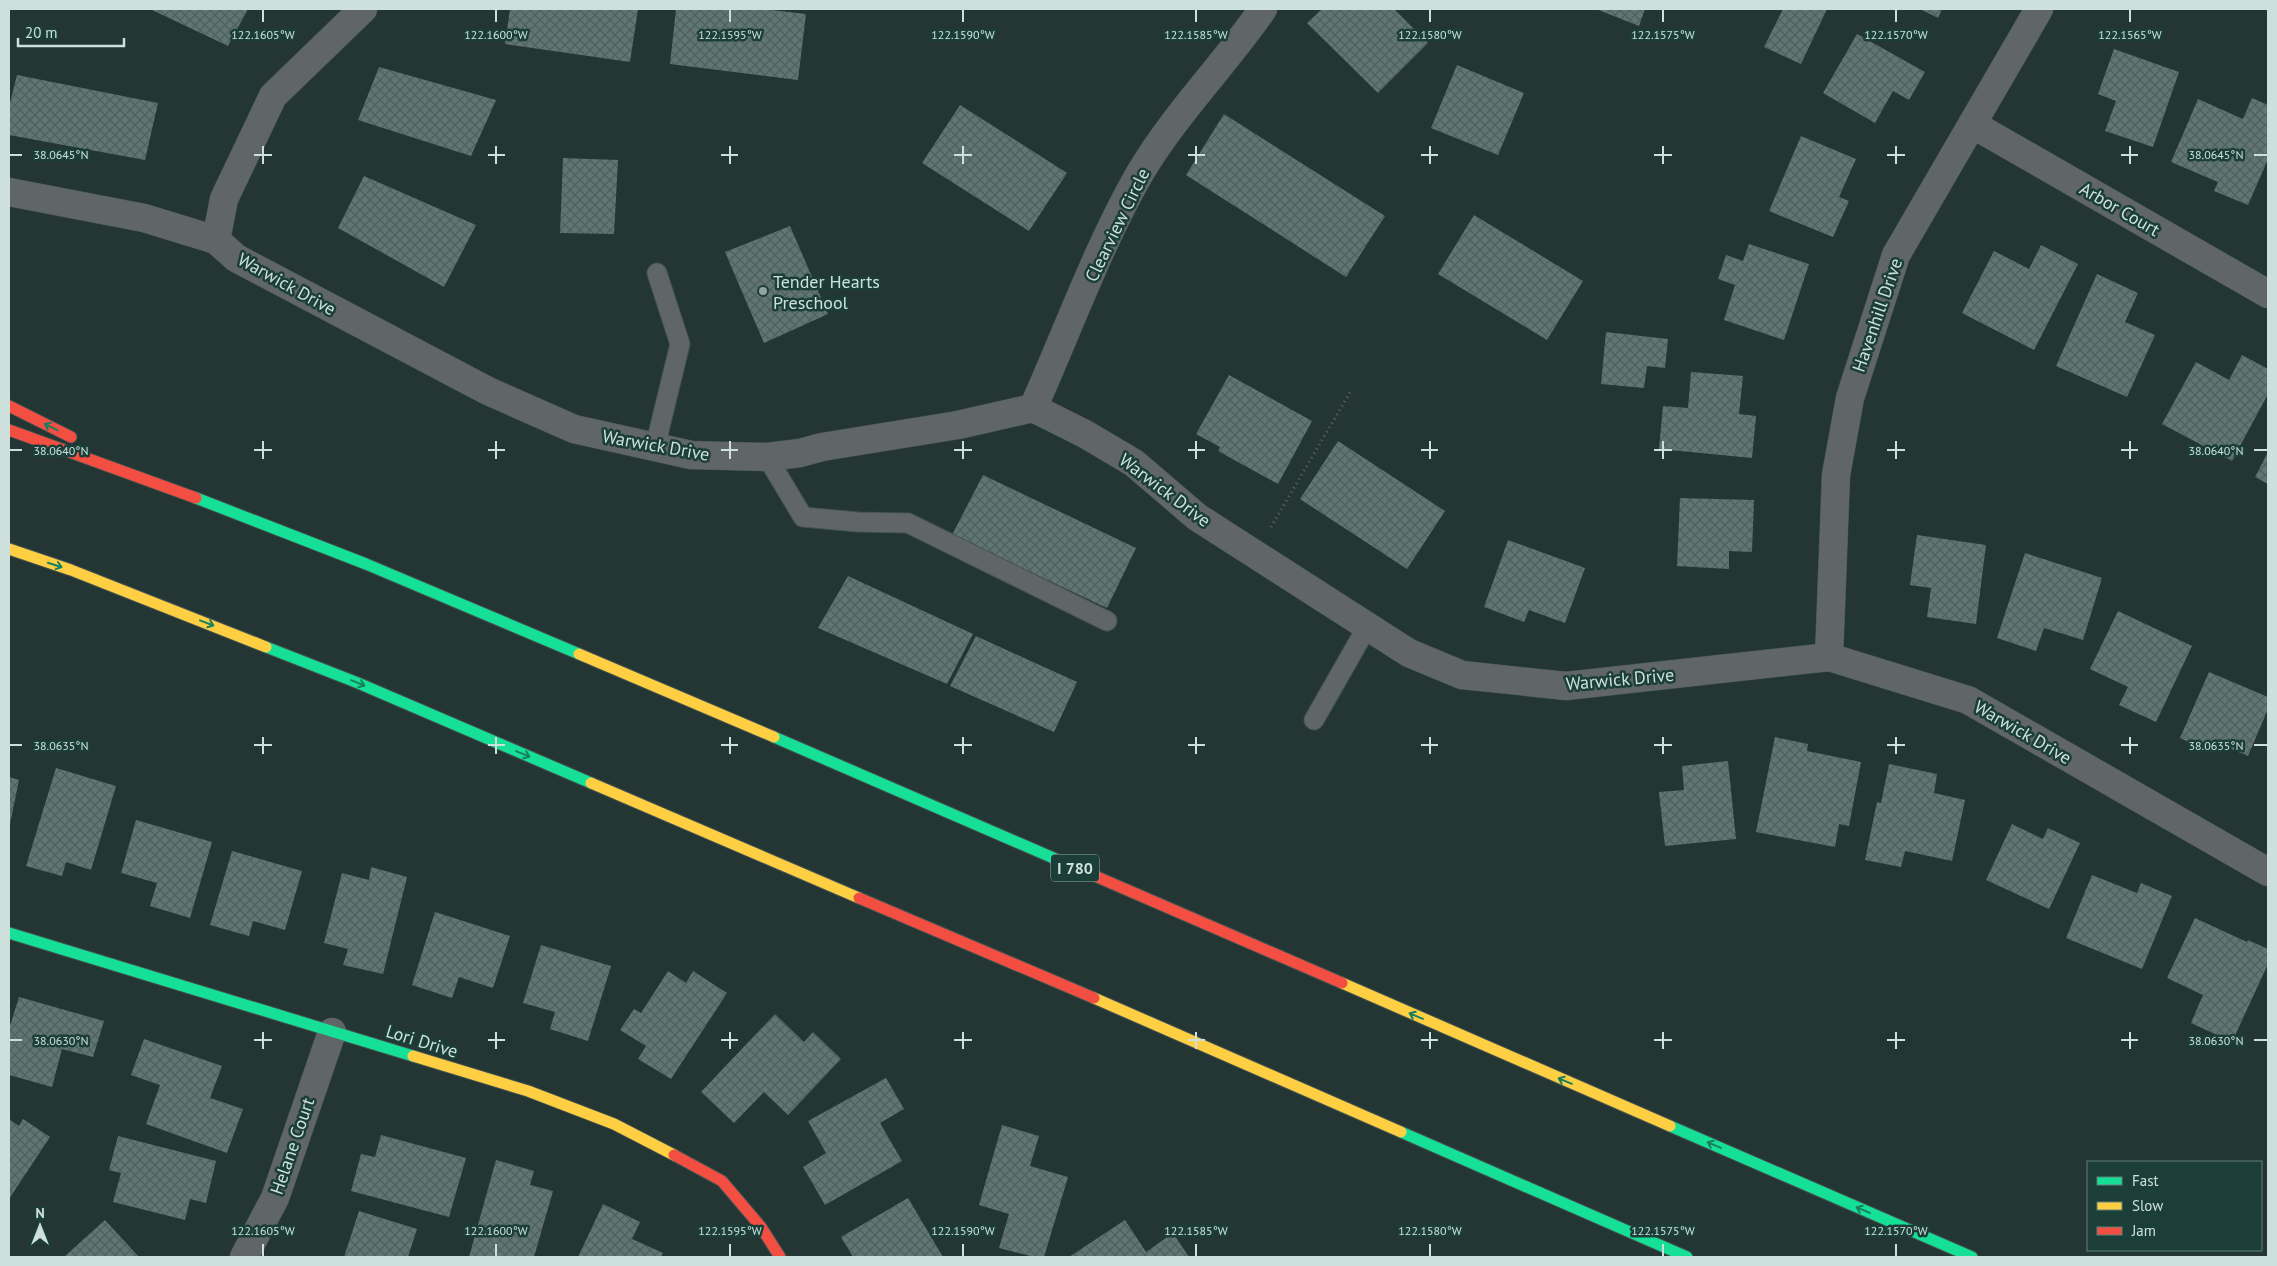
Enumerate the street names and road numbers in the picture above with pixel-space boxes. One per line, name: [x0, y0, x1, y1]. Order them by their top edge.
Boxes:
street label: Clearview Circle: [1080, 164, 1154, 286]
street label: Arbor Court: [2076, 177, 2164, 241]
street label: Warwick Drive: [234, 248, 340, 320]
street label: Havenhill Drive: [1847, 255, 1907, 375]
street label: Warwick Drive: [601, 424, 711, 466]
street label: Warwick Drive: [1115, 448, 1215, 532]
street label: Warwick Drive: [1565, 663, 1675, 695]
street label: Warwick Drive: [1970, 695, 2076, 769]
road number: I 780: [1051, 854, 1099, 881]
street label: Lori Drive: [383, 1019, 461, 1063]
street label: Helane Court: [265, 1095, 319, 1197]

